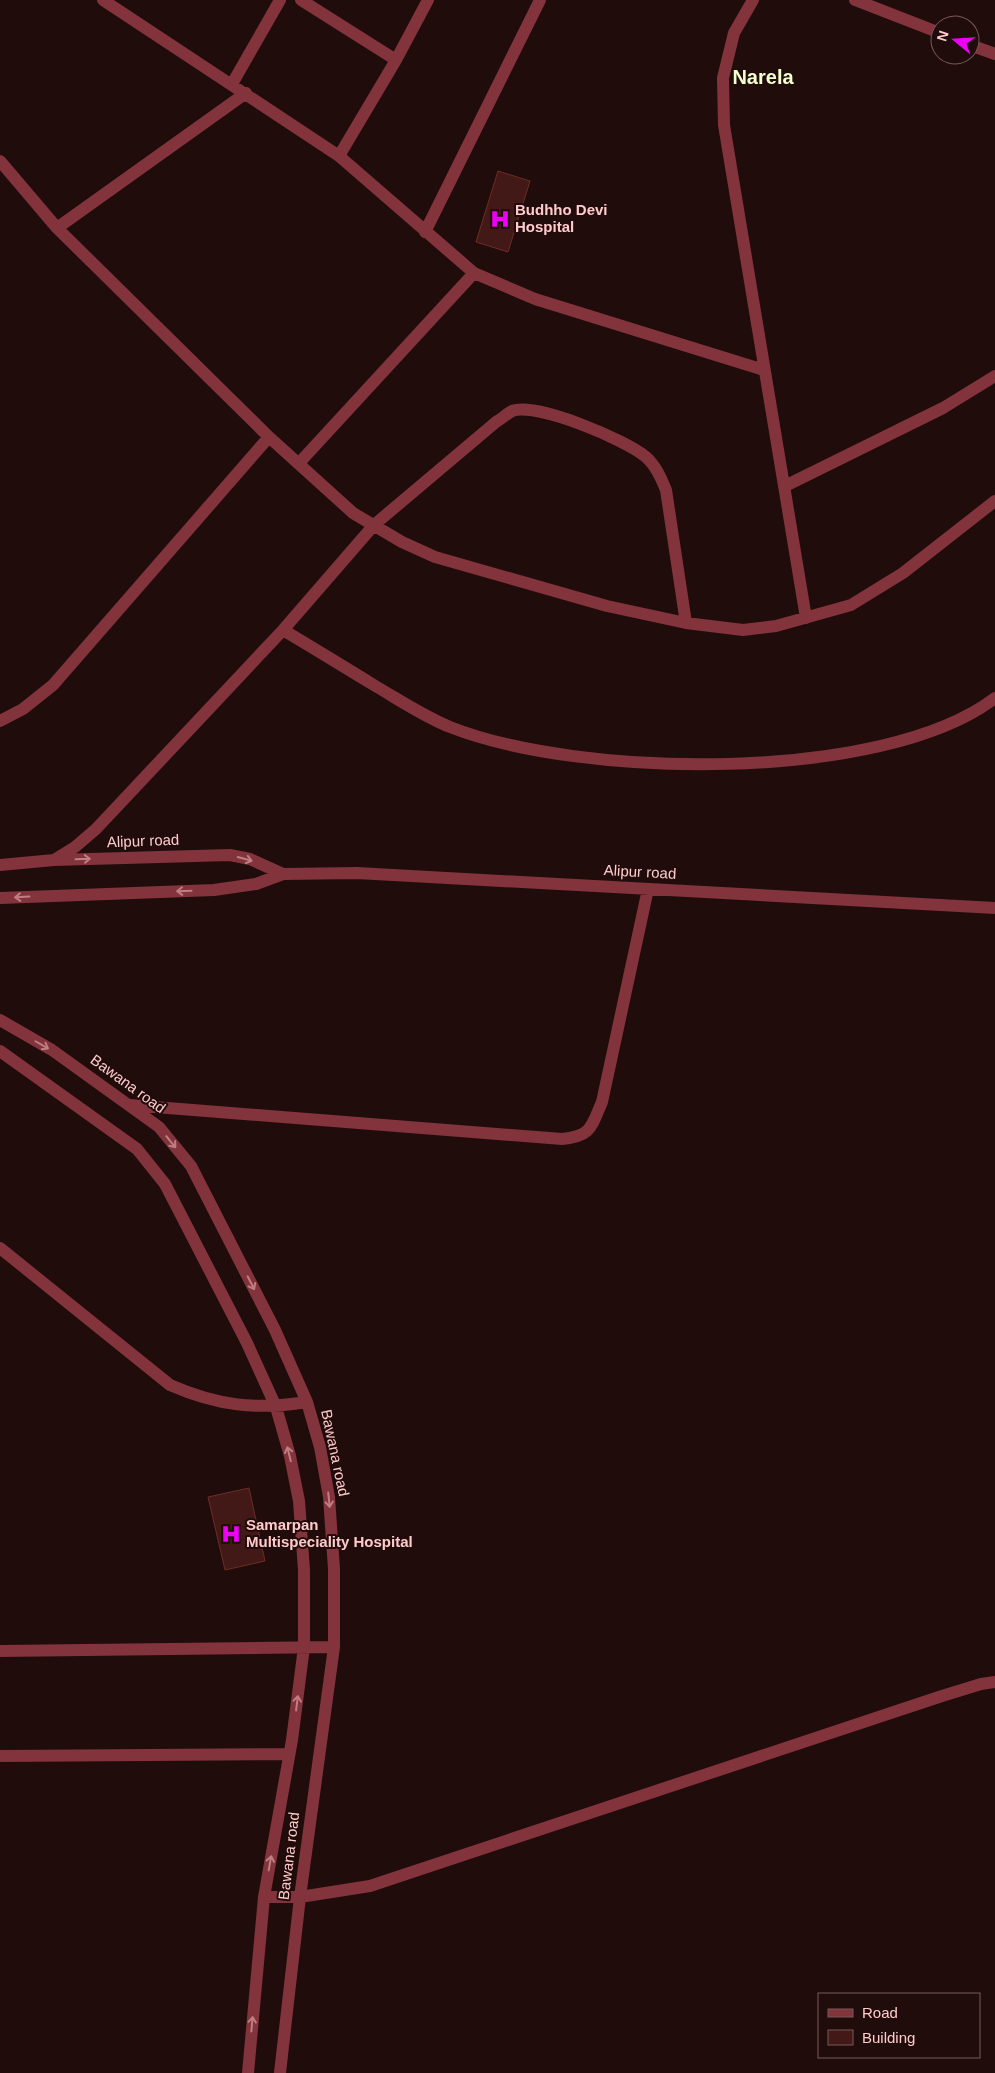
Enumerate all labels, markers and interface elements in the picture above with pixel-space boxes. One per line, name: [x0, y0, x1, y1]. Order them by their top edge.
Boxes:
north arrow: [930, 15, 980, 65]
text: N: [933, 29, 952, 43]
district label: Narela: [732, 66, 794, 88]
place label: Budhho Devi Hospital: [515, 201, 608, 235]
hospital icon: Budhho Devi Hospital: [489, 208, 511, 230]
street label: Alipur road: [106, 831, 180, 850]
one-way arrow: [75, 854, 91, 864]
one-way arrow: [237, 854, 253, 864]
street label: Alipur road: [603, 861, 677, 882]
one-way arrow: [176, 887, 192, 896]
one-way arrow: [14, 893, 30, 902]
one-way arrow: [35, 1040, 49, 1050]
street label: Bawana road: [88, 1051, 169, 1116]
one-way arrow: [166, 1135, 177, 1148]
one-way arrow: [246, 1276, 256, 1291]
street label: Bawana road: [318, 1408, 353, 1498]
one-way arrow: [284, 1447, 294, 1463]
one-way arrow: [325, 1492, 334, 1508]
place label: Samarpan Multispeciality Hospital: [246, 1516, 413, 1550]
hospital icon: Samarpan Multispeciality Hospital: [220, 1523, 242, 1545]
one-way arrow: [292, 1695, 302, 1711]
street label: Bawana road: [275, 1811, 302, 1901]
one-way arrow: [265, 1855, 275, 1871]
legend: [818, 1993, 980, 2058]
text: Road: [862, 2004, 898, 2021]
one-way arrow: [247, 2017, 257, 2033]
text: Building: [862, 2029, 915, 2046]

